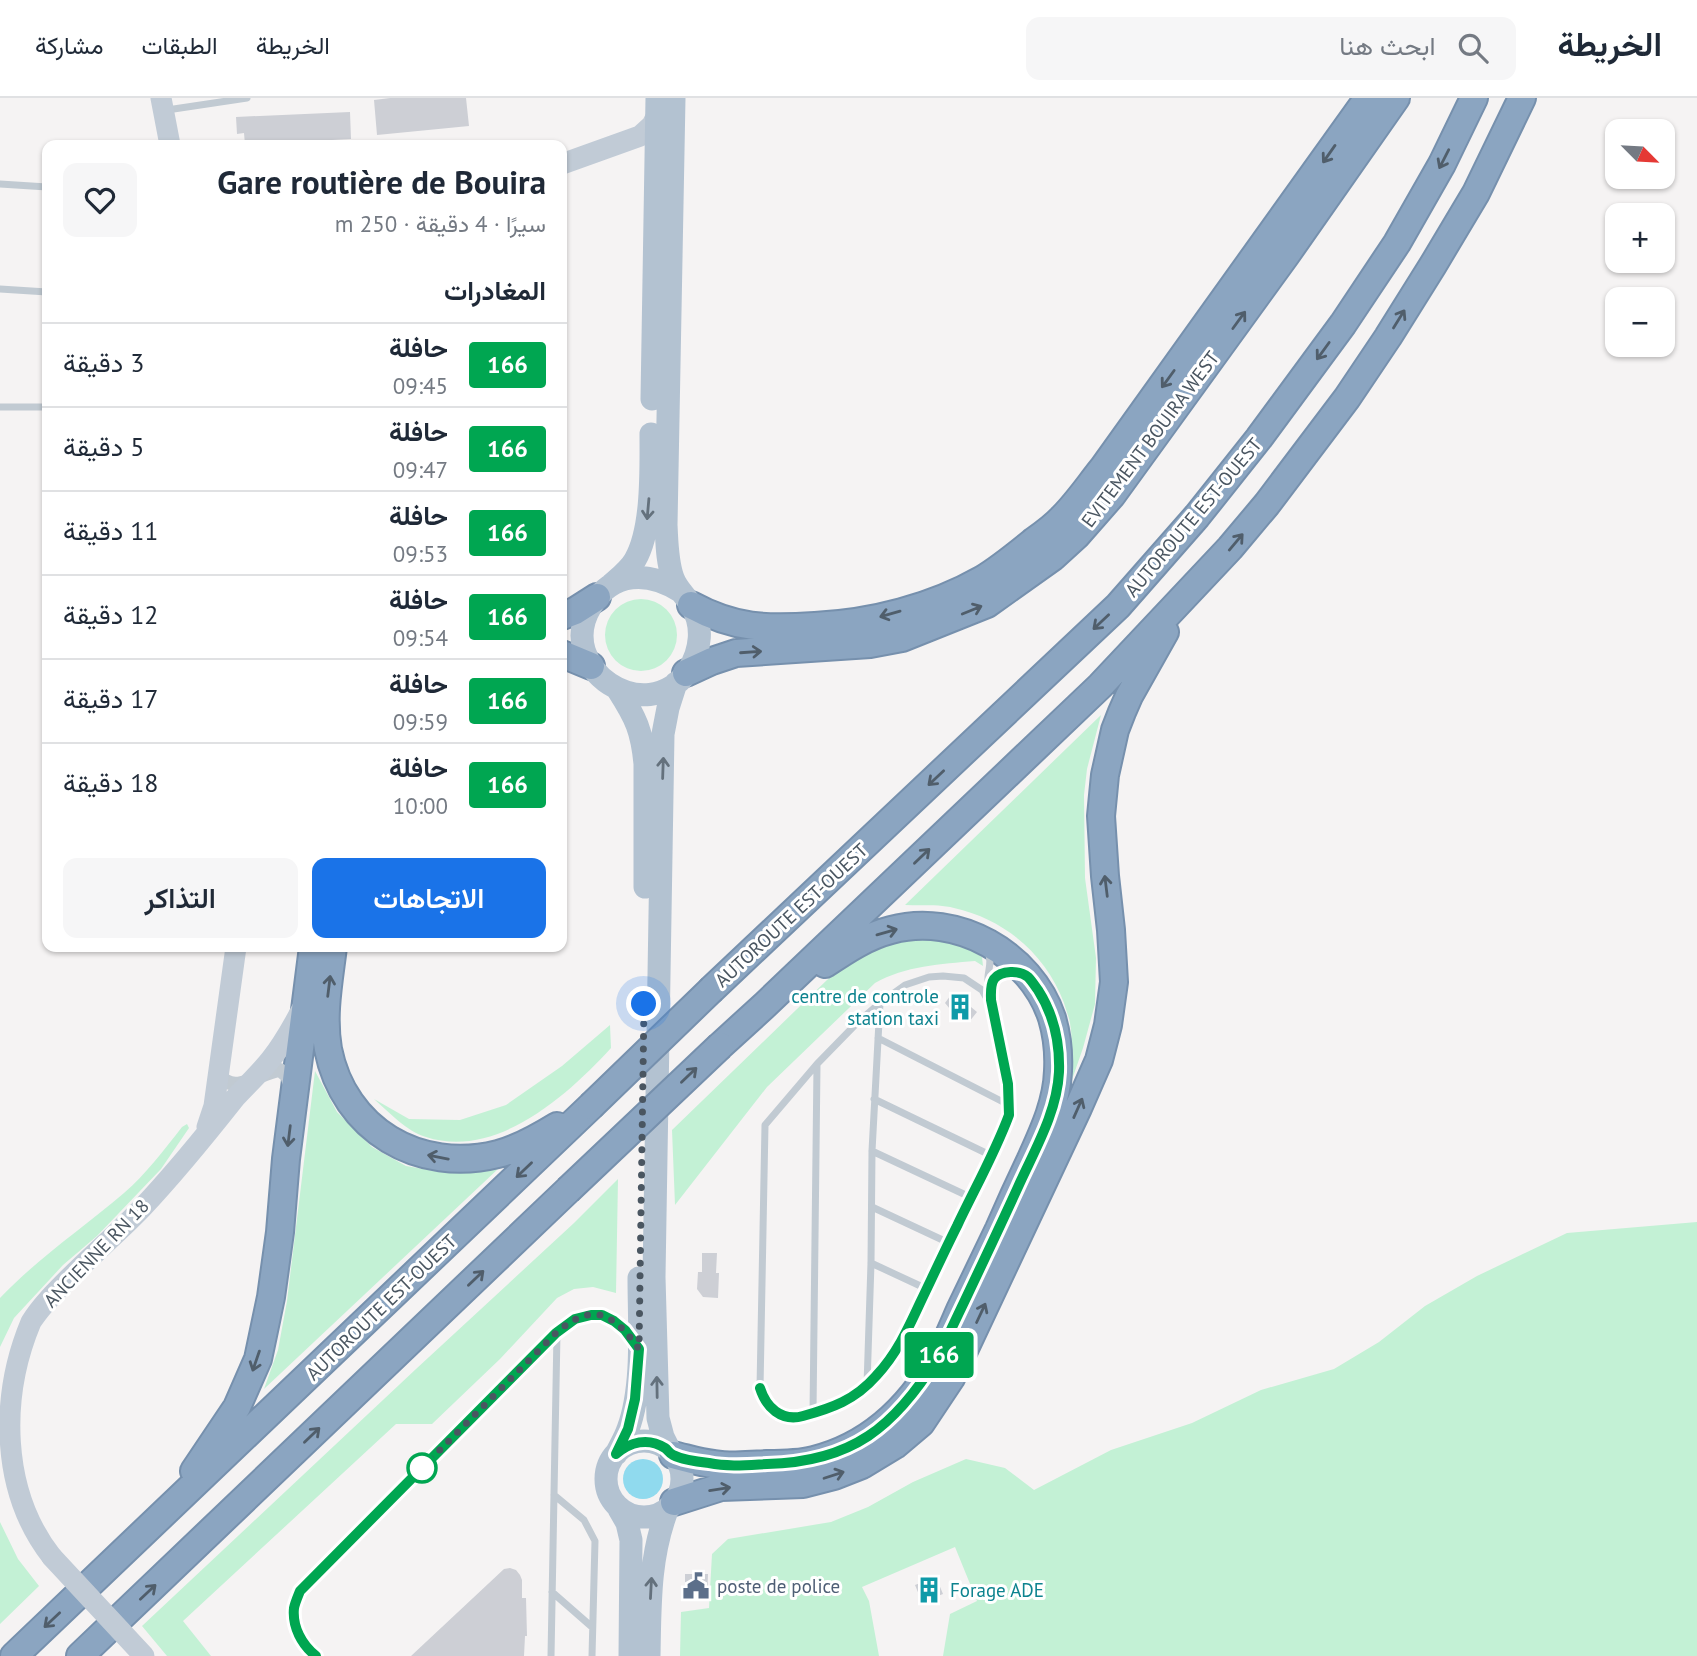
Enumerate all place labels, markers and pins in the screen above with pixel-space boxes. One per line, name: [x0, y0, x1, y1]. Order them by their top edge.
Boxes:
place label: centre de controle station taxi: [791, 984, 939, 1030]
building icon: centre de controle station taxi: [945, 992, 975, 1022]
unlabelled marker: [407, 1453, 437, 1483]
public building icon: poste de police: [681, 1571, 711, 1601]
place label: poste de police: [717, 1574, 840, 1598]
building icon: Forage ADE: [914, 1575, 944, 1605]
place label: Forage ADE: [950, 1578, 1044, 1602]

